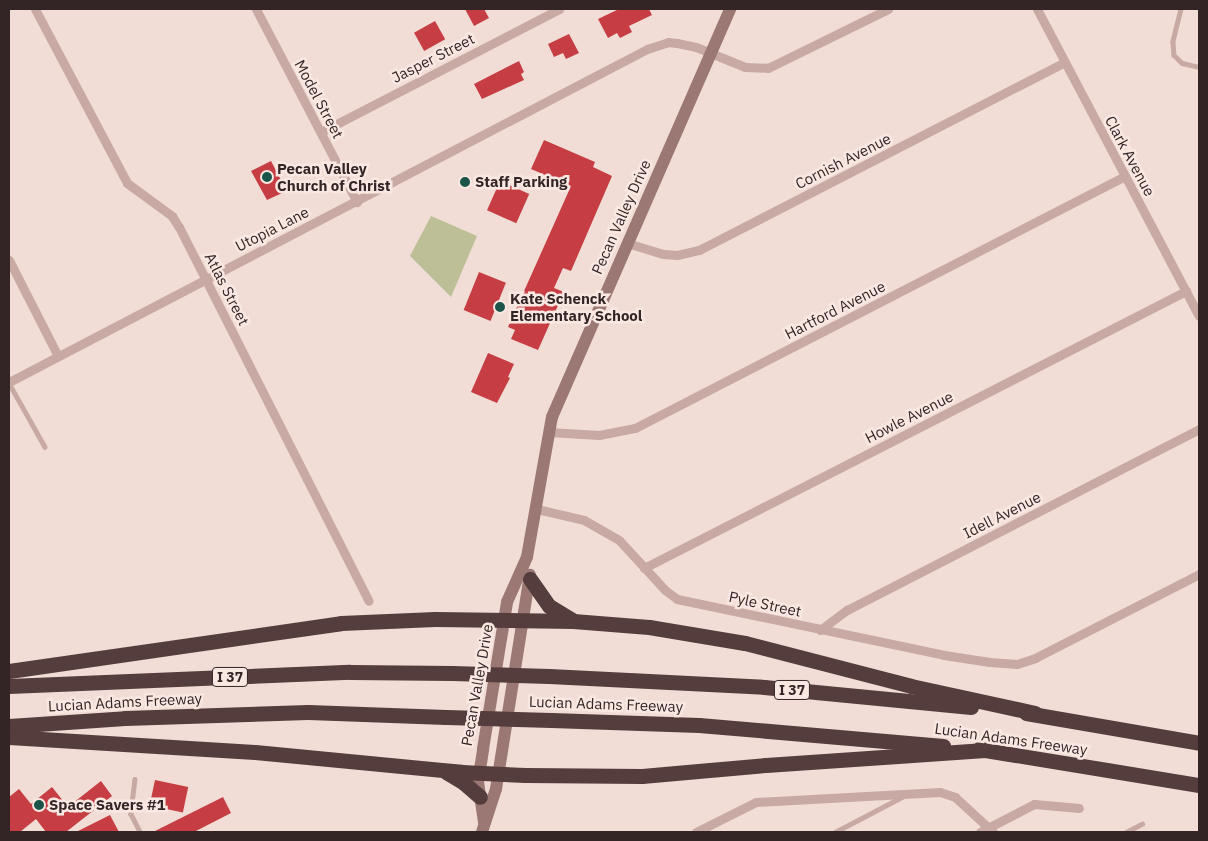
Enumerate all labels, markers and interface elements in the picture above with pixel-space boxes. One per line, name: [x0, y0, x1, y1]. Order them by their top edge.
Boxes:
street label: Jasper Street: [389, 30, 477, 86]
street label: Model Street: [291, 57, 347, 141]
street label: Clark Avenue: [1101, 113, 1159, 199]
street label: Cornish Avenue: [792, 129, 894, 193]
street label: Pecan Valley Drive: [588, 157, 654, 277]
place label: Pecan Valley Church of Christ: [277, 159, 390, 194]
marker: Pecan Valley Church of Christ: [261, 171, 273, 183]
place label: Staff Parking: [475, 173, 567, 191]
marker: Staff Parking: [459, 176, 471, 188]
street label: Utopia Lane: [232, 203, 312, 255]
street label: Atlas Street: [201, 250, 253, 328]
street label: Hartford Avenue: [782, 277, 888, 343]
place label: Kate Schenck Elementary School: [510, 289, 642, 324]
marker: Kate Schenck Elementary School: [494, 301, 506, 313]
street label: Howle Avenue: [862, 387, 956, 447]
street label: Idell Avenue: [960, 488, 1044, 542]
street label: Pyle Street: [727, 588, 803, 620]
street label: Pecan Valley Drive: [457, 623, 497, 747]
road number: I 37: [211, 666, 249, 689]
road number: I 37: [773, 678, 811, 702]
street label: Lucian Adams Freeway: [48, 689, 202, 715]
street label: Lucian Adams Freeway: [529, 692, 683, 716]
street label: Lucian Adams Freeway: [933, 719, 1089, 759]
place label: Space Savers #1: [49, 796, 165, 814]
marker: Space Savers #1: [33, 799, 45, 811]

